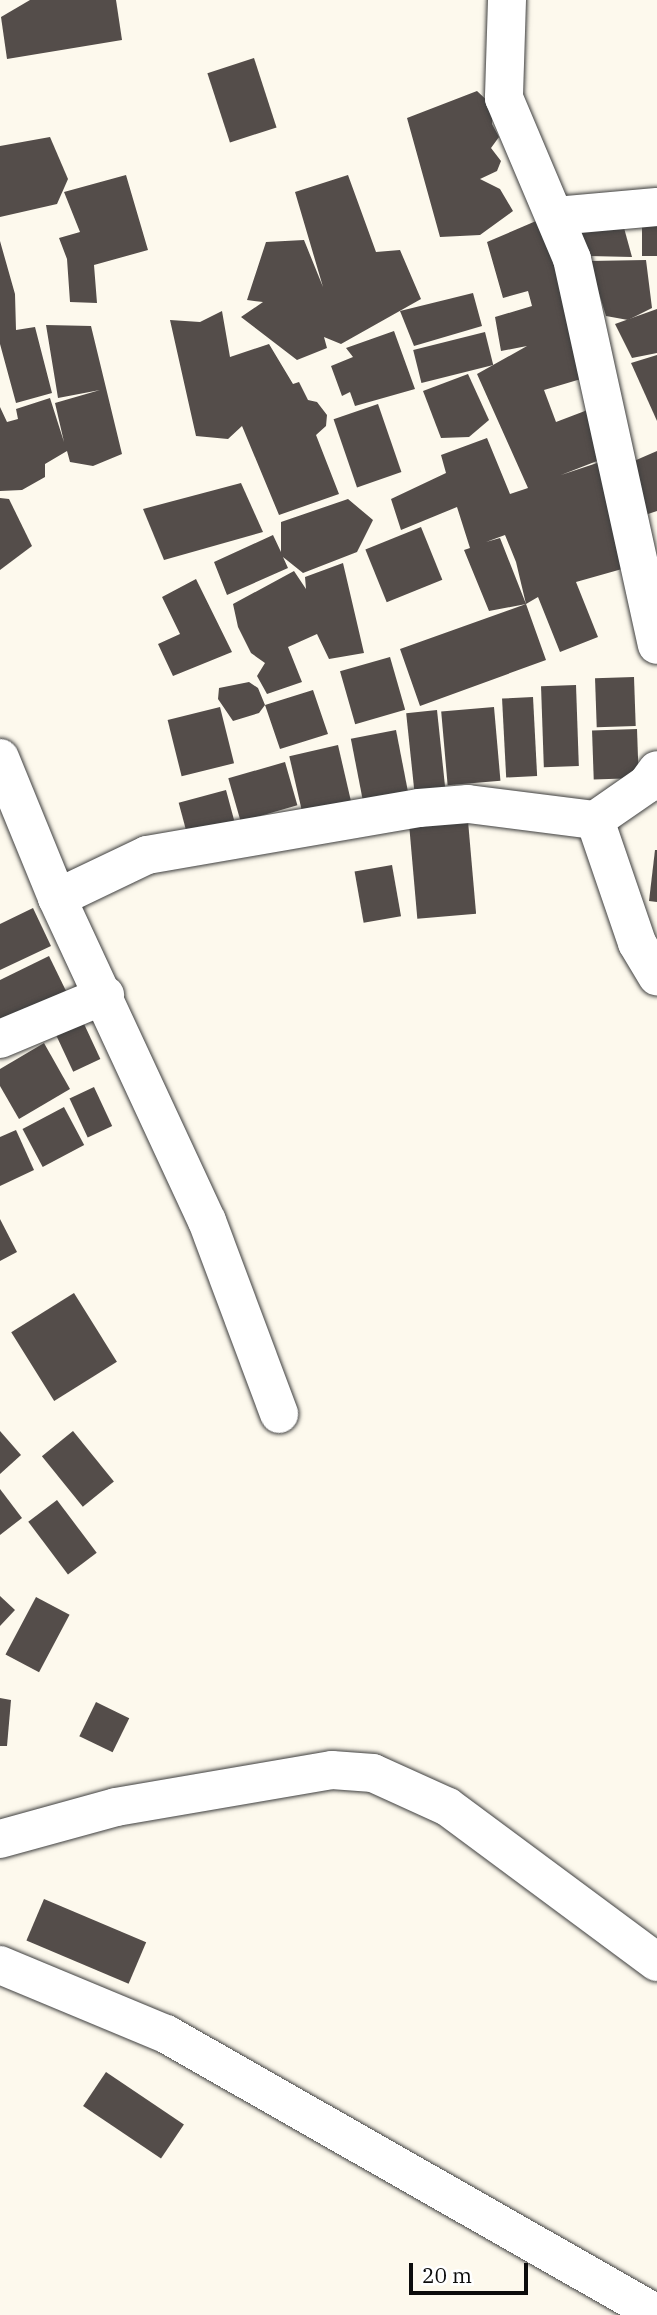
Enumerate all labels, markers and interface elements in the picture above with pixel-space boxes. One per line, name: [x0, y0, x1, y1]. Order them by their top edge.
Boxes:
scale bar: [412, 2248, 531, 2292]
text: 20 m: [422, 2261, 472, 2289]

